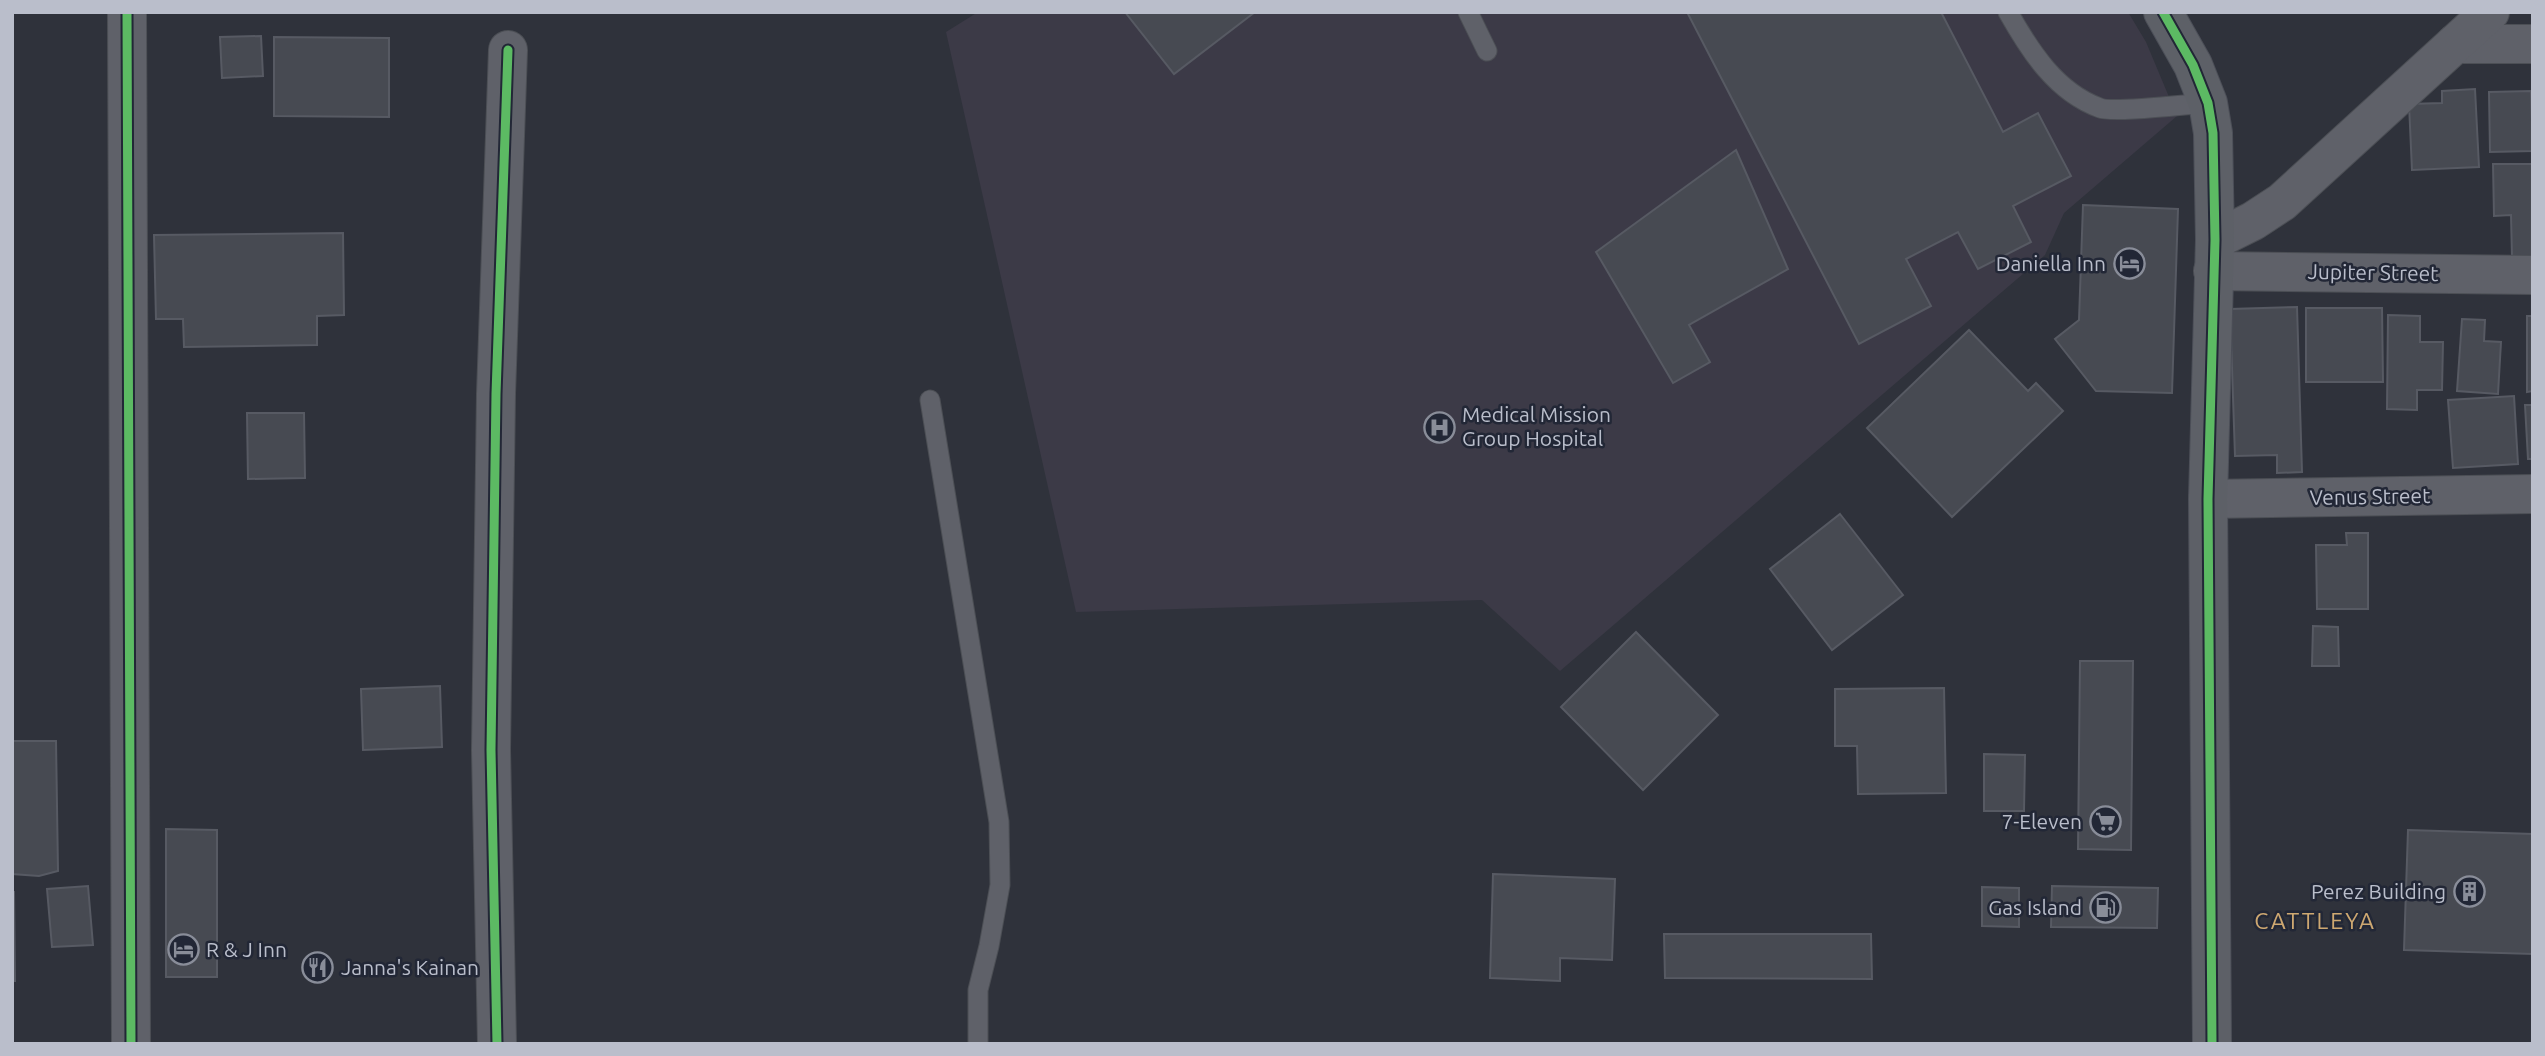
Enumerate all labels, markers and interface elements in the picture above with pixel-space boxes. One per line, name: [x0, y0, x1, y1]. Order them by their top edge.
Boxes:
hotel icon: Daniella Inn: [2112, 247, 2146, 281]
place label: Daniella Inn: [1996, 251, 2106, 275]
street label: Jupiter Street: [2307, 259, 2439, 285]
place label: Medical Mission Group Hospital: [1462, 402, 1611, 450]
hospital icon: Medical Mission Group Hospital: [1422, 410, 1456, 444]
street label: Venus Street: [2309, 483, 2431, 509]
supermarket icon: 7-Eleven: [2088, 805, 2122, 839]
place label: 7-Eleven: [2001, 809, 2082, 833]
building icon: Perez Building: [2452, 875, 2486, 909]
place label: Perez Building: [2311, 879, 2446, 903]
fuel station icon: Gas Island: [2088, 891, 2122, 925]
place label: Gas Island: [1988, 895, 2082, 919]
district label: CATTLEYA: [2254, 908, 2376, 933]
hotel icon: R & J Inn: [166, 933, 200, 967]
place label: R & J Inn: [206, 937, 287, 961]
restaurant icon: Janna's Kainan: [301, 951, 335, 985]
place label: Janna's Kainan: [341, 955, 479, 979]

